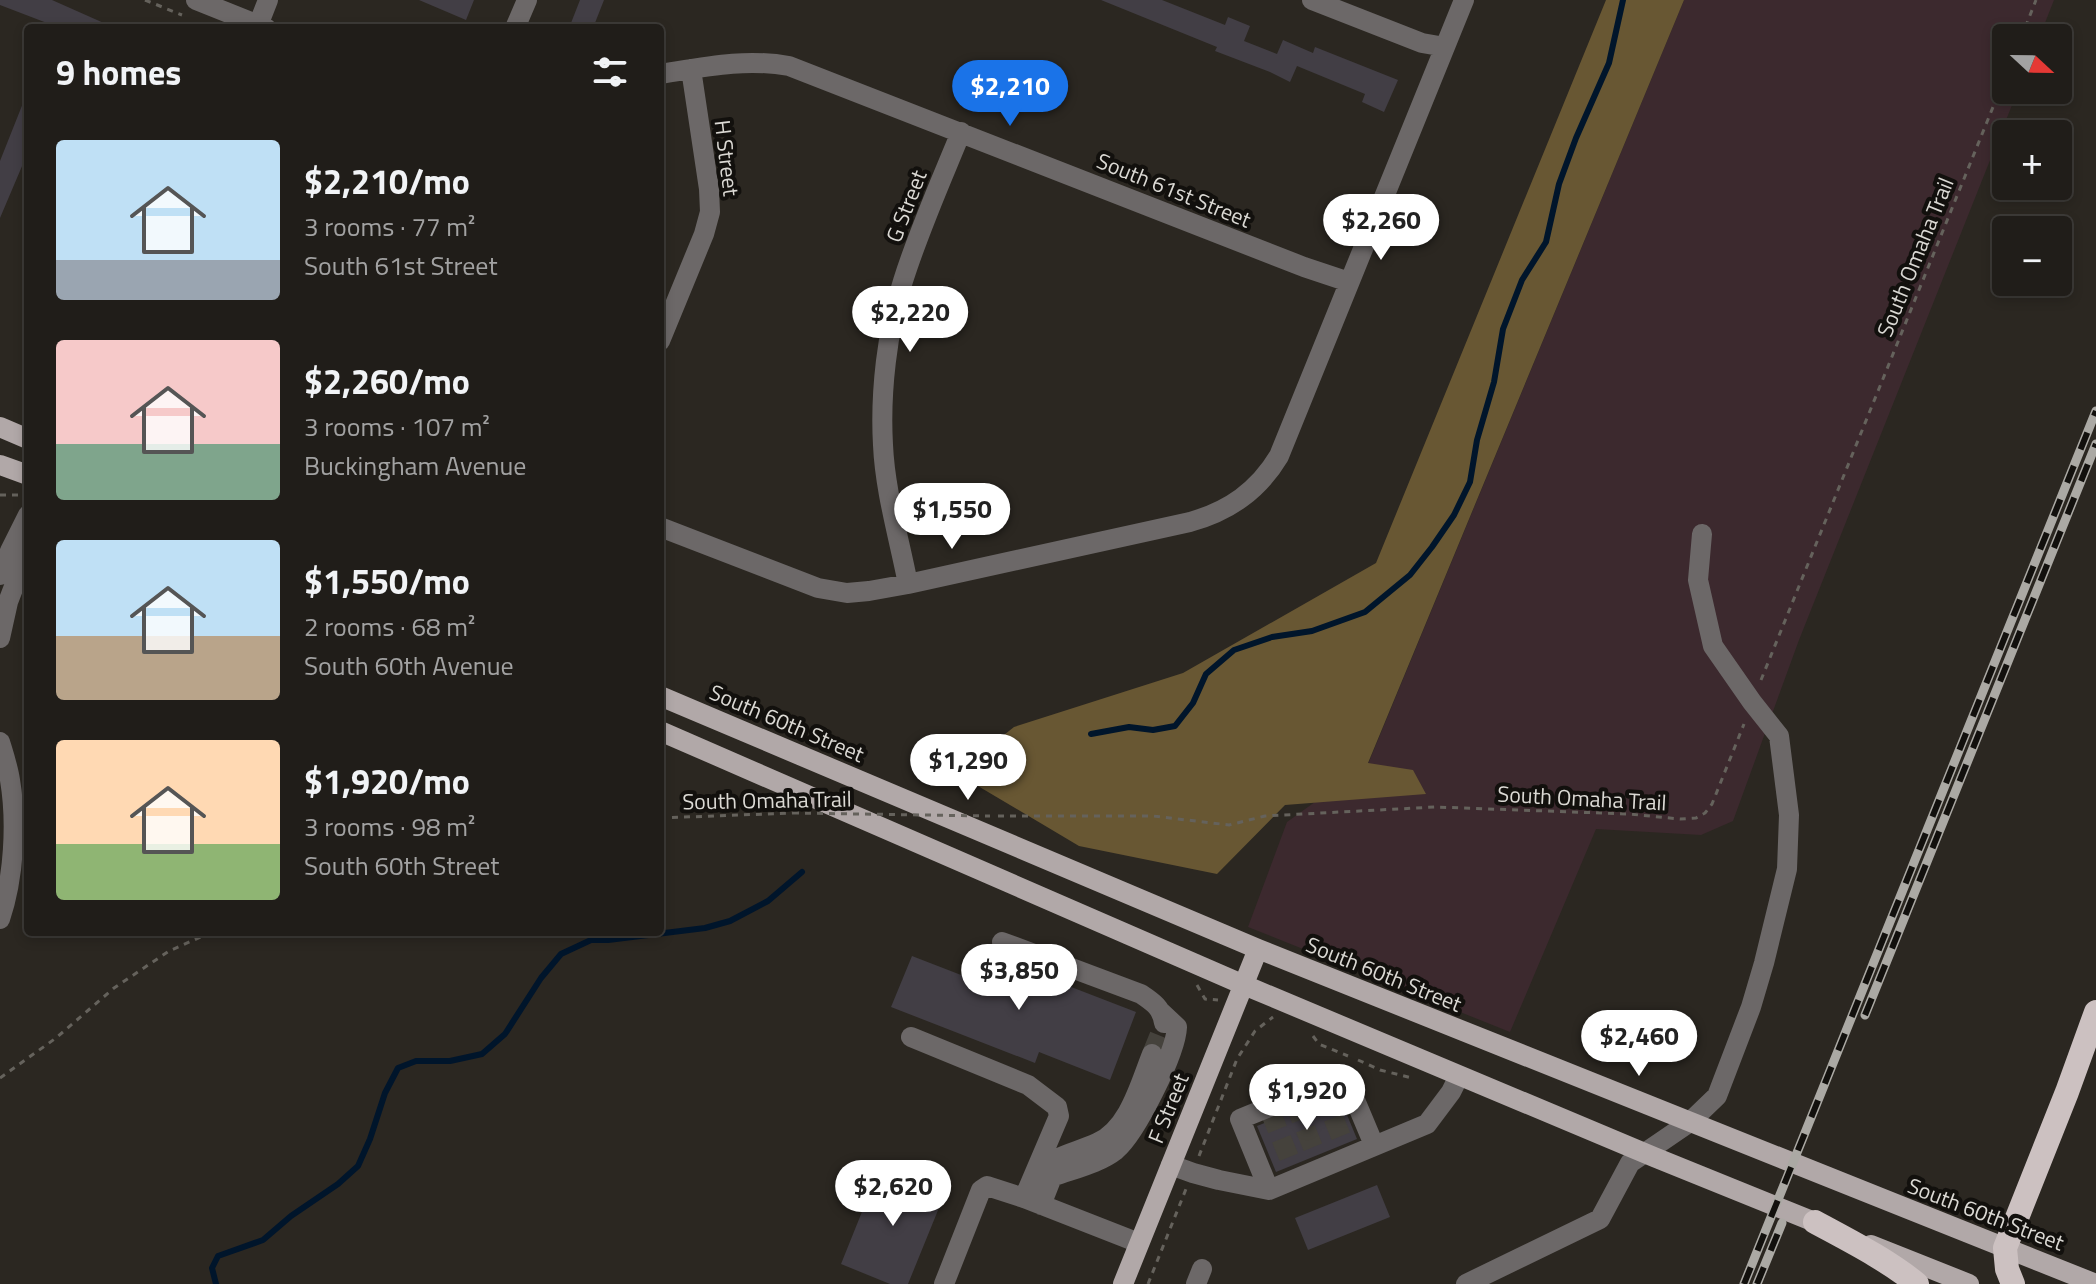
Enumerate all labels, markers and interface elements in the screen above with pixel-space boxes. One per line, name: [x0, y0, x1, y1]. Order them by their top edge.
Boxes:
north arrow: [1992, 24, 2072, 104]
map controls: [1992, 24, 2072, 296]
text: 9 homes: [56, 46, 181, 98]
icon: filters: [588, 50, 632, 94]
pin: $2,210: [945, 60, 1075, 128]
text: $2,210: [970, 66, 1050, 105]
street label: H Street: [705, 118, 749, 198]
button: +: [1992, 120, 2072, 200]
street label: South 61st Street: [1092, 144, 1257, 237]
text: $2,210/mo: [304, 155, 470, 207]
street label: G Street: [877, 165, 935, 247]
icon: home: [120, 172, 216, 268]
street label: South Omaha Trail: [1868, 172, 1962, 342]
pin: $2,260: [1316, 194, 1446, 262]
text: $2,260: [1341, 200, 1421, 239]
text: 3 rooms · 77 m²: [304, 207, 475, 246]
button: −: [1992, 216, 2072, 296]
text: South 61st Street: [304, 246, 498, 285]
pin: $2,220: [845, 286, 975, 354]
text: $2,220: [870, 292, 950, 331]
text: $2,260/mo: [304, 355, 470, 407]
icon: home: [120, 372, 216, 468]
text: 3 rooms · 107 m²: [304, 407, 490, 446]
text: Buckingham Avenue: [304, 446, 526, 485]
pin: $1,550: [887, 483, 1017, 551]
text: $1,550: [912, 489, 992, 528]
text: $1,550/mo: [304, 555, 470, 607]
icon: home: [120, 572, 216, 668]
text: 2 rooms · 68 m²: [304, 607, 475, 646]
text: South 60th Avenue: [304, 646, 514, 685]
street label: South 60th Street: [704, 675, 870, 771]
pin: $1,290: [903, 734, 1033, 802]
text: $1,290: [928, 740, 1008, 779]
text: $1,920/mo: [304, 755, 470, 807]
icon: home: [120, 772, 216, 868]
street label: South Omaha Trail: [1497, 777, 1667, 819]
street label: South Omaha Trail: [682, 782, 852, 818]
text: 3 rooms · 98 m²: [304, 807, 475, 846]
text: South 60th Street: [304, 846, 499, 885]
street label: South 60th Street: [1301, 927, 1467, 1021]
pin: $3,850: [954, 944, 1084, 1012]
text: $3,850: [979, 950, 1059, 989]
pin: $2,460: [1574, 1010, 1704, 1078]
text: $2,460: [1599, 1016, 1679, 1055]
pin: $1,920: [1242, 1064, 1372, 1132]
street label: F Street: [1139, 1067, 1198, 1148]
text: $1,920: [1267, 1070, 1347, 1109]
pin: $2,620: [828, 1160, 958, 1228]
text: $2,620: [853, 1166, 933, 1205]
street label: South 60th Street: [1903, 1169, 2070, 1260]

